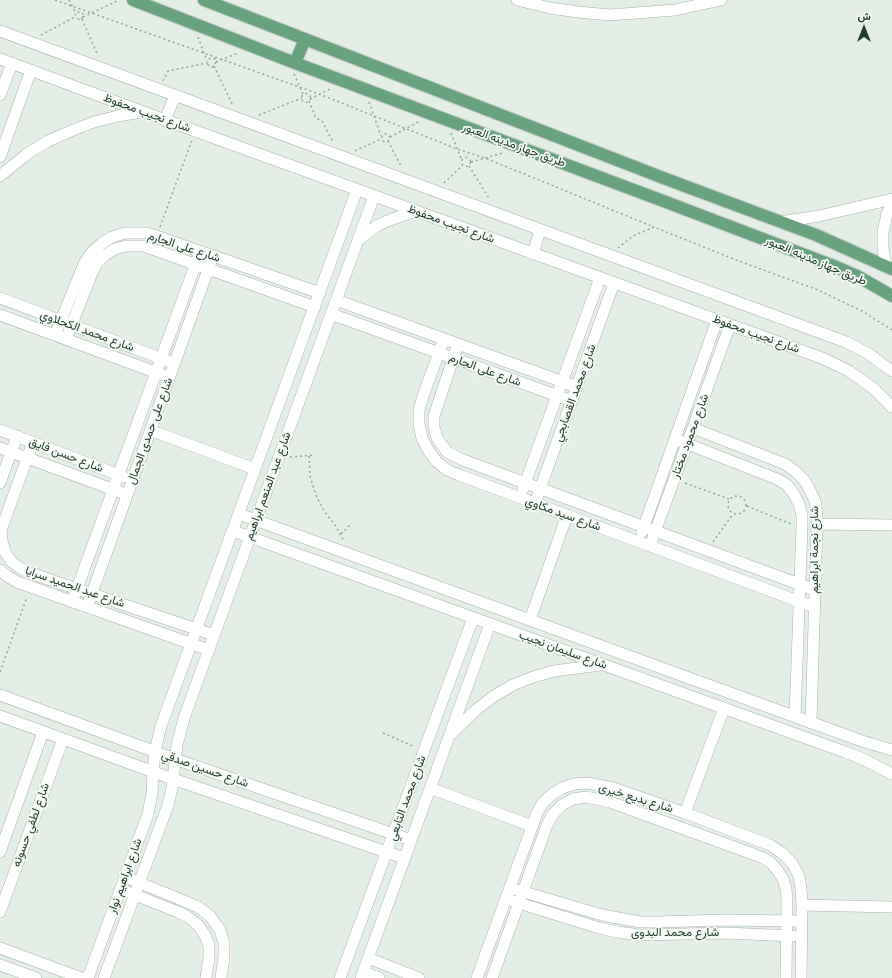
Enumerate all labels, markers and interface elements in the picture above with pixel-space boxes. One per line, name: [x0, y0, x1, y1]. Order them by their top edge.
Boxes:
north arrow: [844, 8, 884, 48]
text: ش: [857, 9, 871, 23]
street label: شارع نجيب محفوظ: [101, 91, 193, 135]
street label: طريق جهاز مدينه العبور: [460, 120, 568, 170]
street label: شارع نجيب محفوظ: [405, 202, 497, 246]
street label: شارع على الجارم: [146, 228, 222, 266]
street label: طريق جهاز مدينه العبور: [763, 233, 869, 289]
street label: شارع محمد الكحلاوي: [38, 307, 136, 355]
street label: شارع نجيب محفوظ: [710, 312, 802, 356]
street label: شارع محمد القصابجي: [551, 342, 599, 444]
street label: شارع على الجارم: [447, 350, 523, 390]
street label: شارع على حمدى الجمال: [124, 376, 176, 486]
street label: شارع محمود مختار: [668, 392, 712, 480]
street label: شارع عبد المنعم ابراهيم: [242, 430, 294, 542]
street label: شارع حسن فايق: [27, 434, 105, 476]
street label: شارع سيد مكاوي: [523, 494, 603, 534]
street label: شارع نجمة ابراهيم: [808, 506, 822, 594]
street label: شارع عبد الحميد سرايا: [23, 563, 127, 611]
street label: شارع سليمان نجيب: [517, 627, 609, 673]
street label: شارع حسين صدقي: [160, 747, 250, 791]
street label: شارع محمد التابعي: [385, 753, 429, 843]
street label: شارع بديع خيرى: [597, 780, 675, 816]
street label: شارع لطفي حسونه: [9, 781, 53, 869]
street label: شارع ابراهيم نوار: [105, 837, 145, 915]
street label: شارع محمد البدوى: [631, 926, 719, 940]

